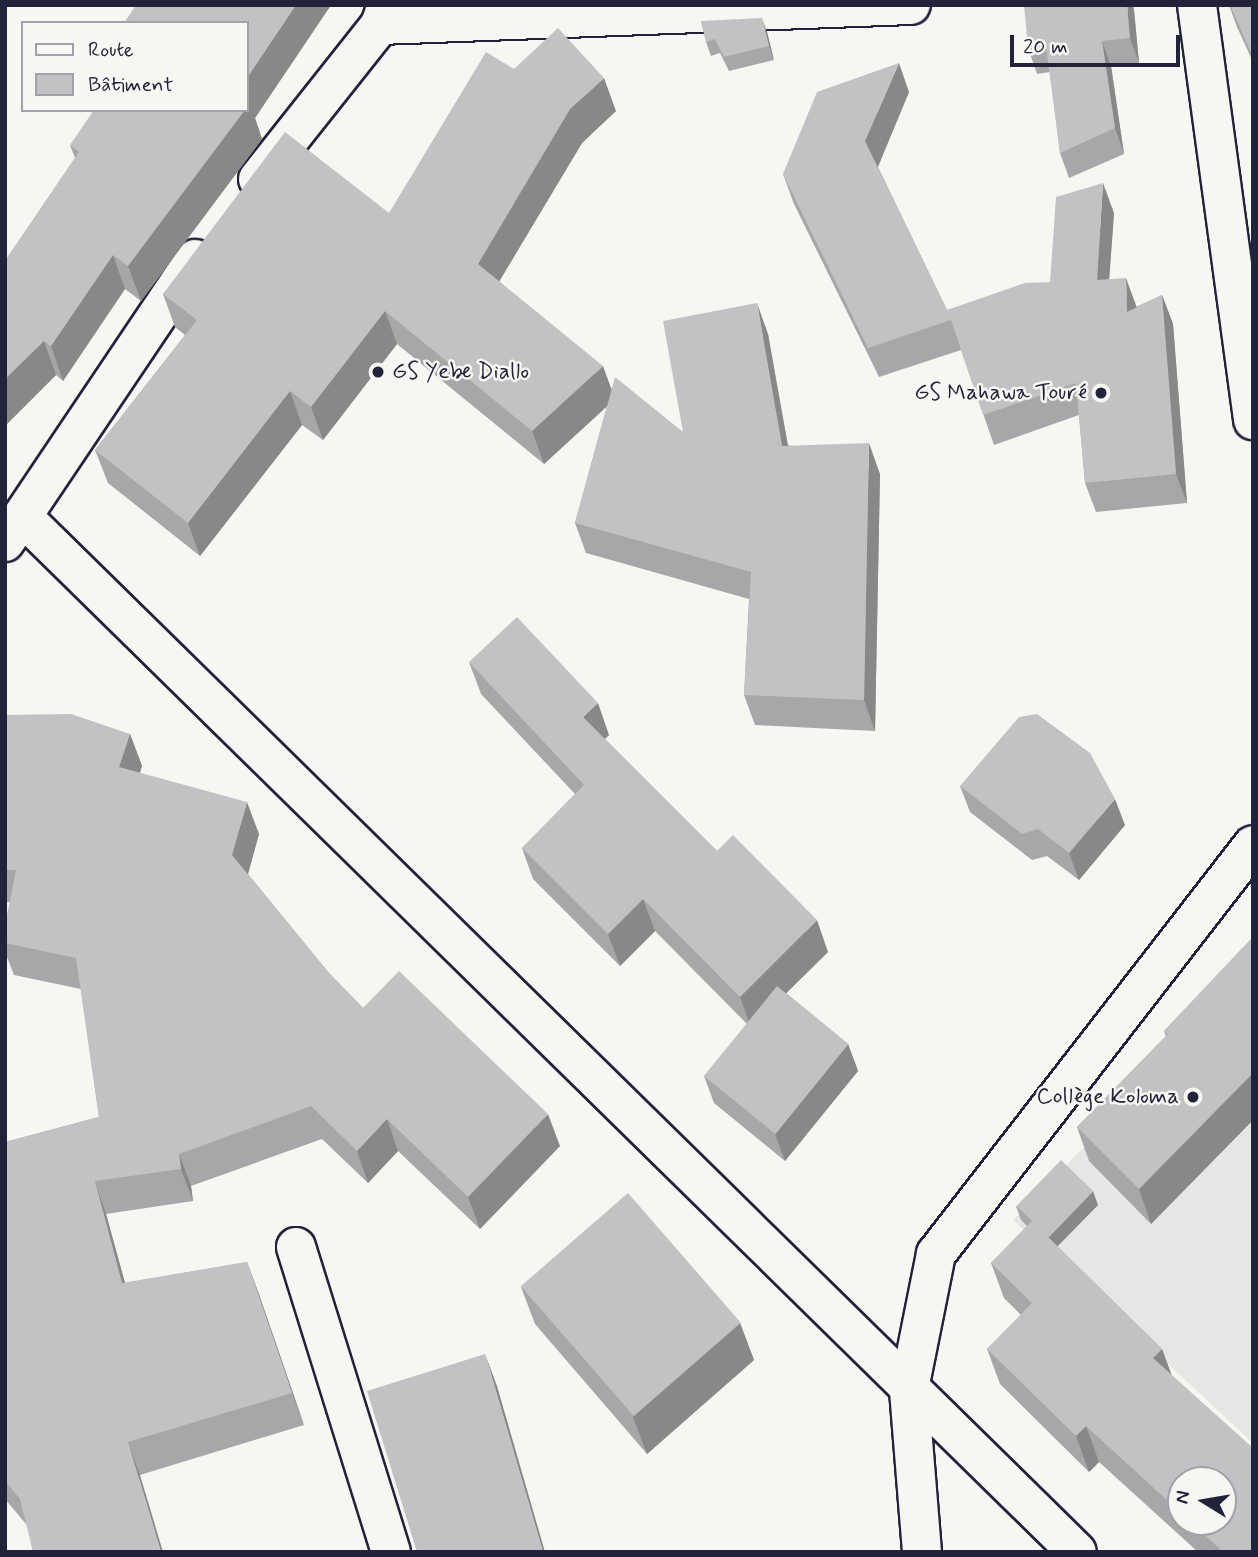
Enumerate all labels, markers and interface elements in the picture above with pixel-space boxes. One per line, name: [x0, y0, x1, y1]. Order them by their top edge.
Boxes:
legend: [21, 21, 248, 112]
scale bar: [1013, 21, 1183, 65]
text: 20 m: [1023, 33, 1068, 61]
text: Route: [88, 36, 134, 64]
text: Bâtiment: [88, 71, 173, 99]
place label: GS Yebe Diallo: [392, 358, 531, 386]
marker: GS Yebe Diallo: [370, 364, 386, 380]
place label: GS Mahawa Touré: [911, 379, 1087, 407]
marker: GS Mahawa Touré: [1093, 385, 1109, 401]
place label: Collège Koloma: [1025, 1083, 1179, 1111]
marker: Collège Koloma: [1185, 1089, 1201, 1105]
north arrow: [1167, 1466, 1237, 1536]
text: N: [1169, 1489, 1196, 1506]

